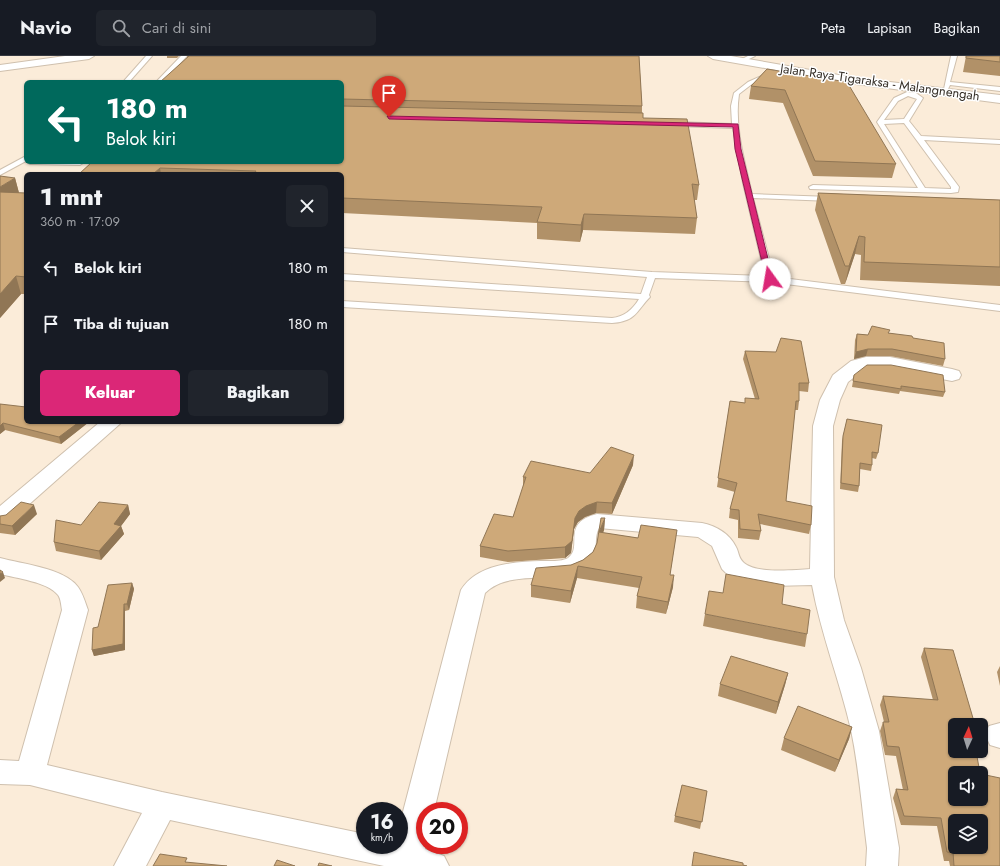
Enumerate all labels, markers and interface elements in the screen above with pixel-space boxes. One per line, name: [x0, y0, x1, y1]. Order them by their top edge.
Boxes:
search box: [96, 10, 376, 46]
text: Navio: [20, 14, 72, 41]
icon: search: [110, 17, 132, 39]
text: Cari di sini: [142, 17, 211, 39]
text: Peta: [821, 18, 845, 38]
text: Lapisan: [867, 18, 912, 38]
text: Bagikan: [934, 18, 980, 38]
street label: Jalan Raya Tigaraksa - Malangnengah: [777, 58, 981, 105]
pin: [372, 76, 406, 117]
icon: arrive: [378, 82, 400, 104]
text: 180 m: [106, 88, 188, 129]
icon: left: [40, 96, 92, 148]
text: Belok kiri: [106, 126, 176, 152]
text: 1 mnt: [40, 179, 102, 214]
button: close: [286, 185, 328, 227]
text: 360 m · 17:09: [40, 212, 120, 231]
icon: left: [40, 257, 62, 279]
text: Belok kiri: [74, 257, 142, 279]
text: 180 m: [288, 257, 328, 279]
position arrow: [749, 258, 791, 300]
icon: arrive: [40, 313, 62, 335]
text: Tiba di tujuan: [74, 313, 169, 335]
text: 180 m: [288, 313, 328, 335]
button: Keluar: [40, 370, 180, 416]
button: Bagikan: [188, 370, 328, 416]
north arrow: [948, 718, 988, 758]
map controls: [948, 718, 988, 854]
button: sound: [948, 766, 988, 806]
speed limit sign: 20: [416, 802, 468, 854]
text: 16: [370, 808, 394, 837]
button: layers: [948, 814, 988, 854]
text: km/h: [371, 830, 393, 845]

